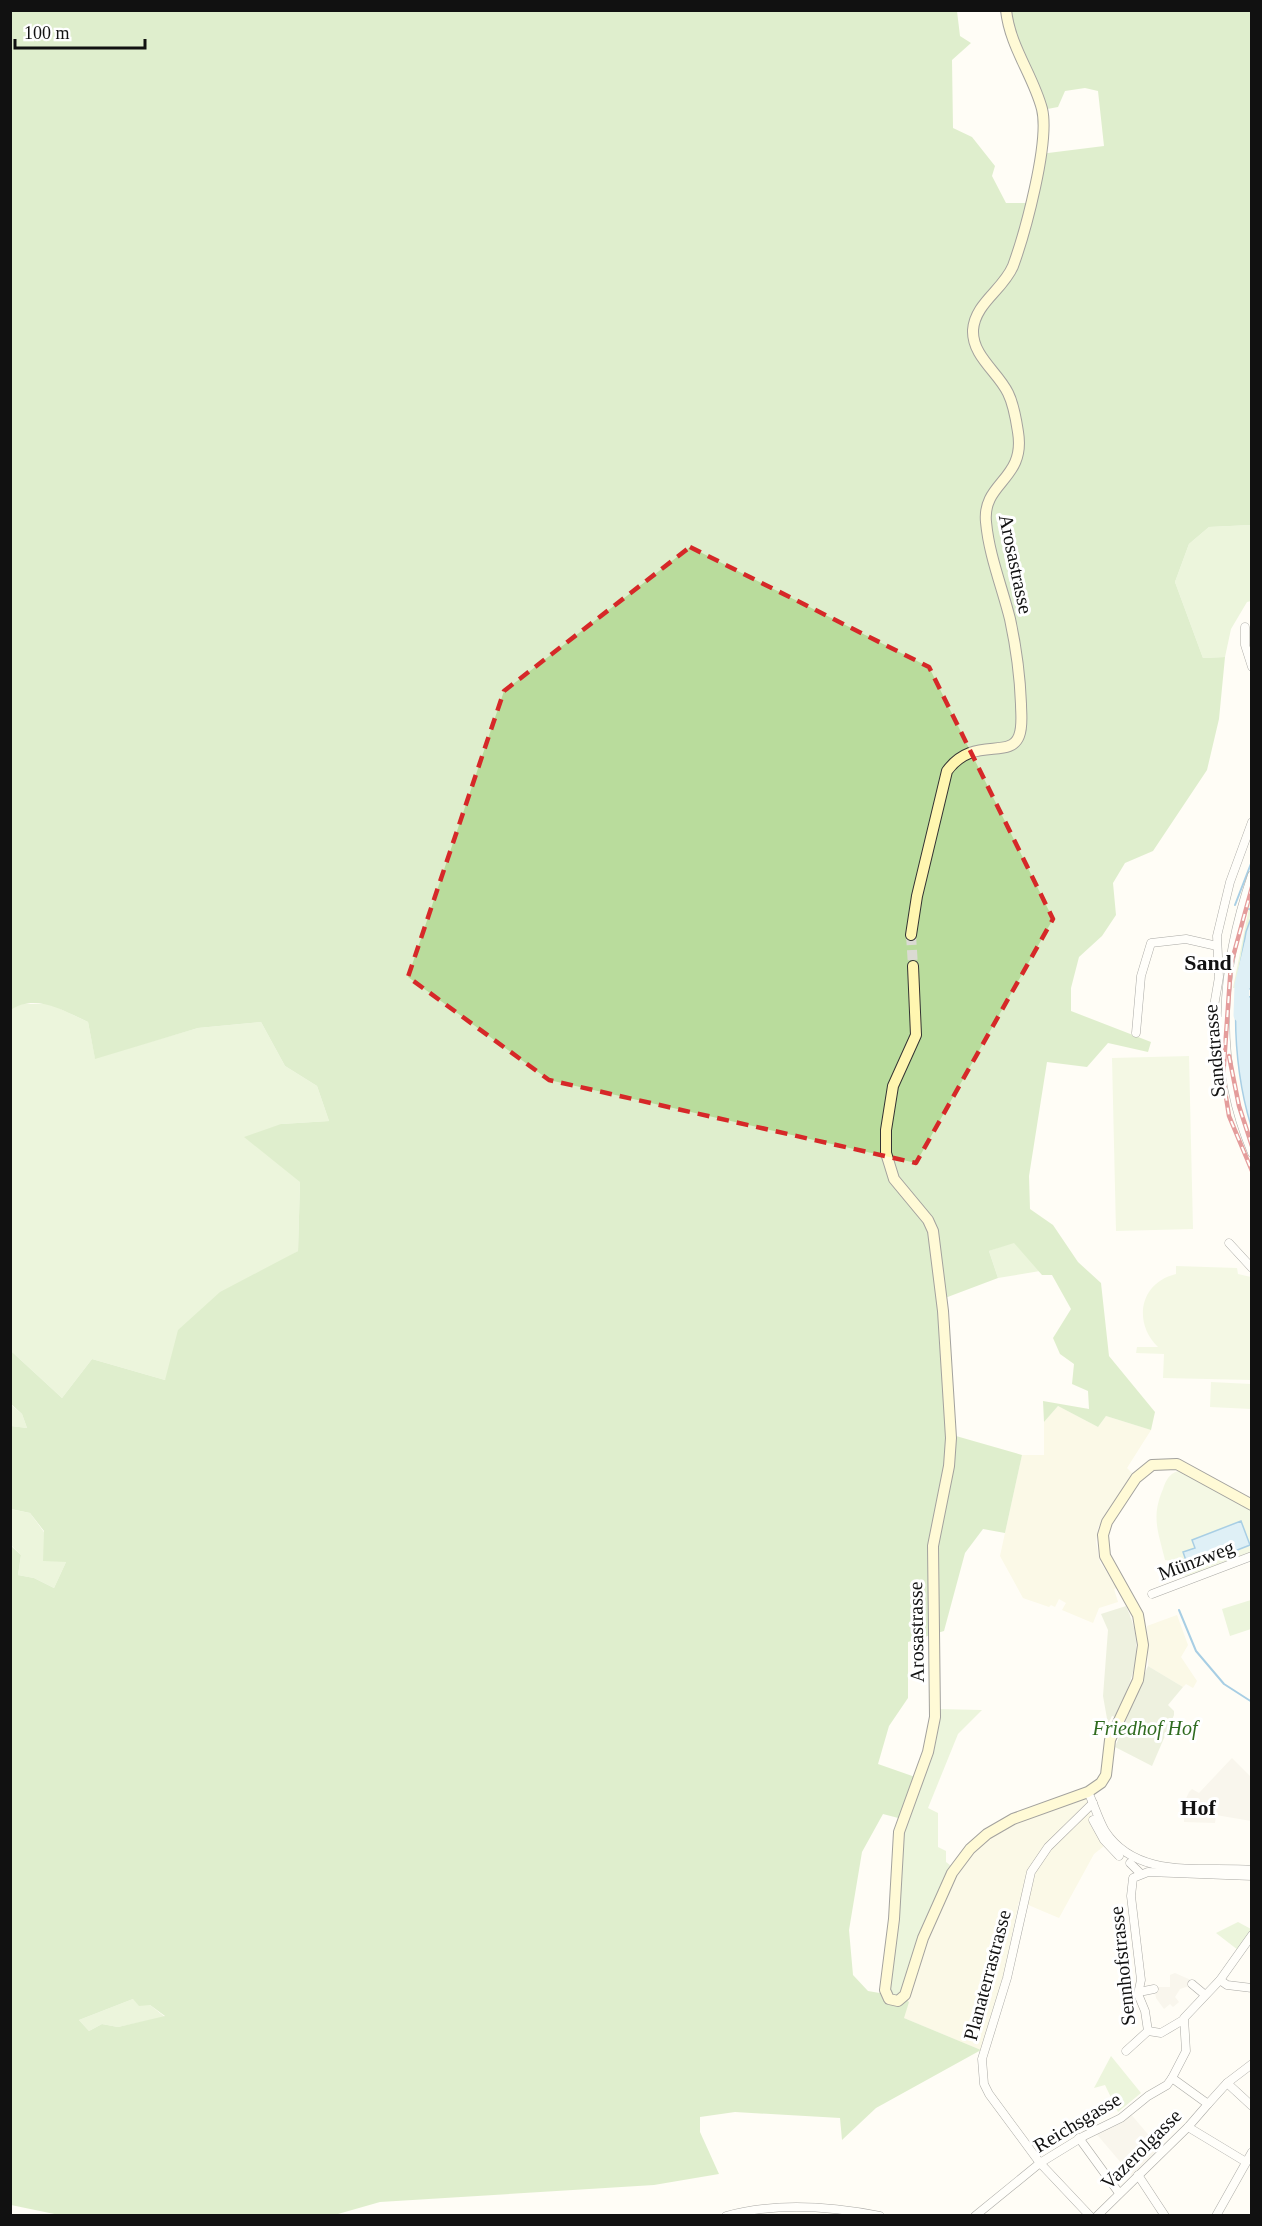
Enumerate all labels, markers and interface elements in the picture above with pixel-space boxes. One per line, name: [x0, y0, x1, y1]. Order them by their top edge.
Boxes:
scale bar: [15, 12, 146, 50]
text: 100 m: [24, 23, 70, 43]
street label: Arosastrasse: [995, 512, 1037, 616]
district label: Sand: [1184, 950, 1232, 975]
street label: Sandstrasse: [1199, 1003, 1229, 1098]
street label: Münzweg: [1155, 1535, 1238, 1586]
street label: Arosastrasse: [904, 1581, 928, 1683]
park label: Friedhof Hof: [1092, 1717, 1200, 1740]
district label: Hof: [1180, 1795, 1216, 1820]
street label: Sennhofstrasse: [1105, 1905, 1139, 2027]
street label: Planaterrastrasse: [959, 1907, 1015, 2043]
street label: Reichsgasse: [1029, 2087, 1125, 2157]
street label: Vazerolgasse: [1096, 2104, 1186, 2194]

